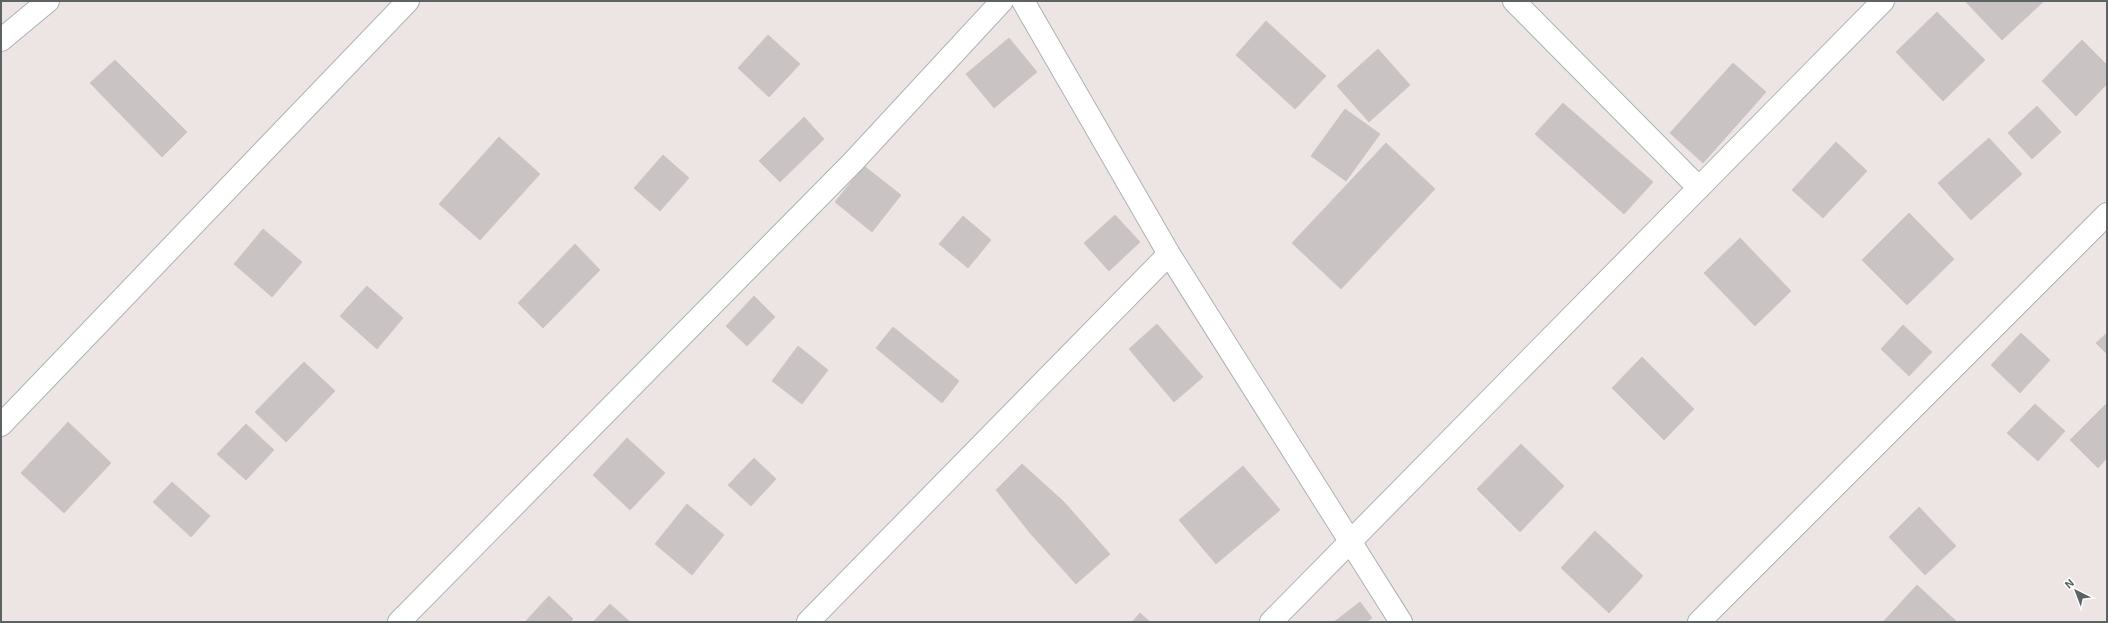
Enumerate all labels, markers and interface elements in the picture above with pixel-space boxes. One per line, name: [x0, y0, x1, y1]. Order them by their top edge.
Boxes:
north arrow: [2056, 571, 2096, 611]
text: N: [2062, 576, 2076, 591]

